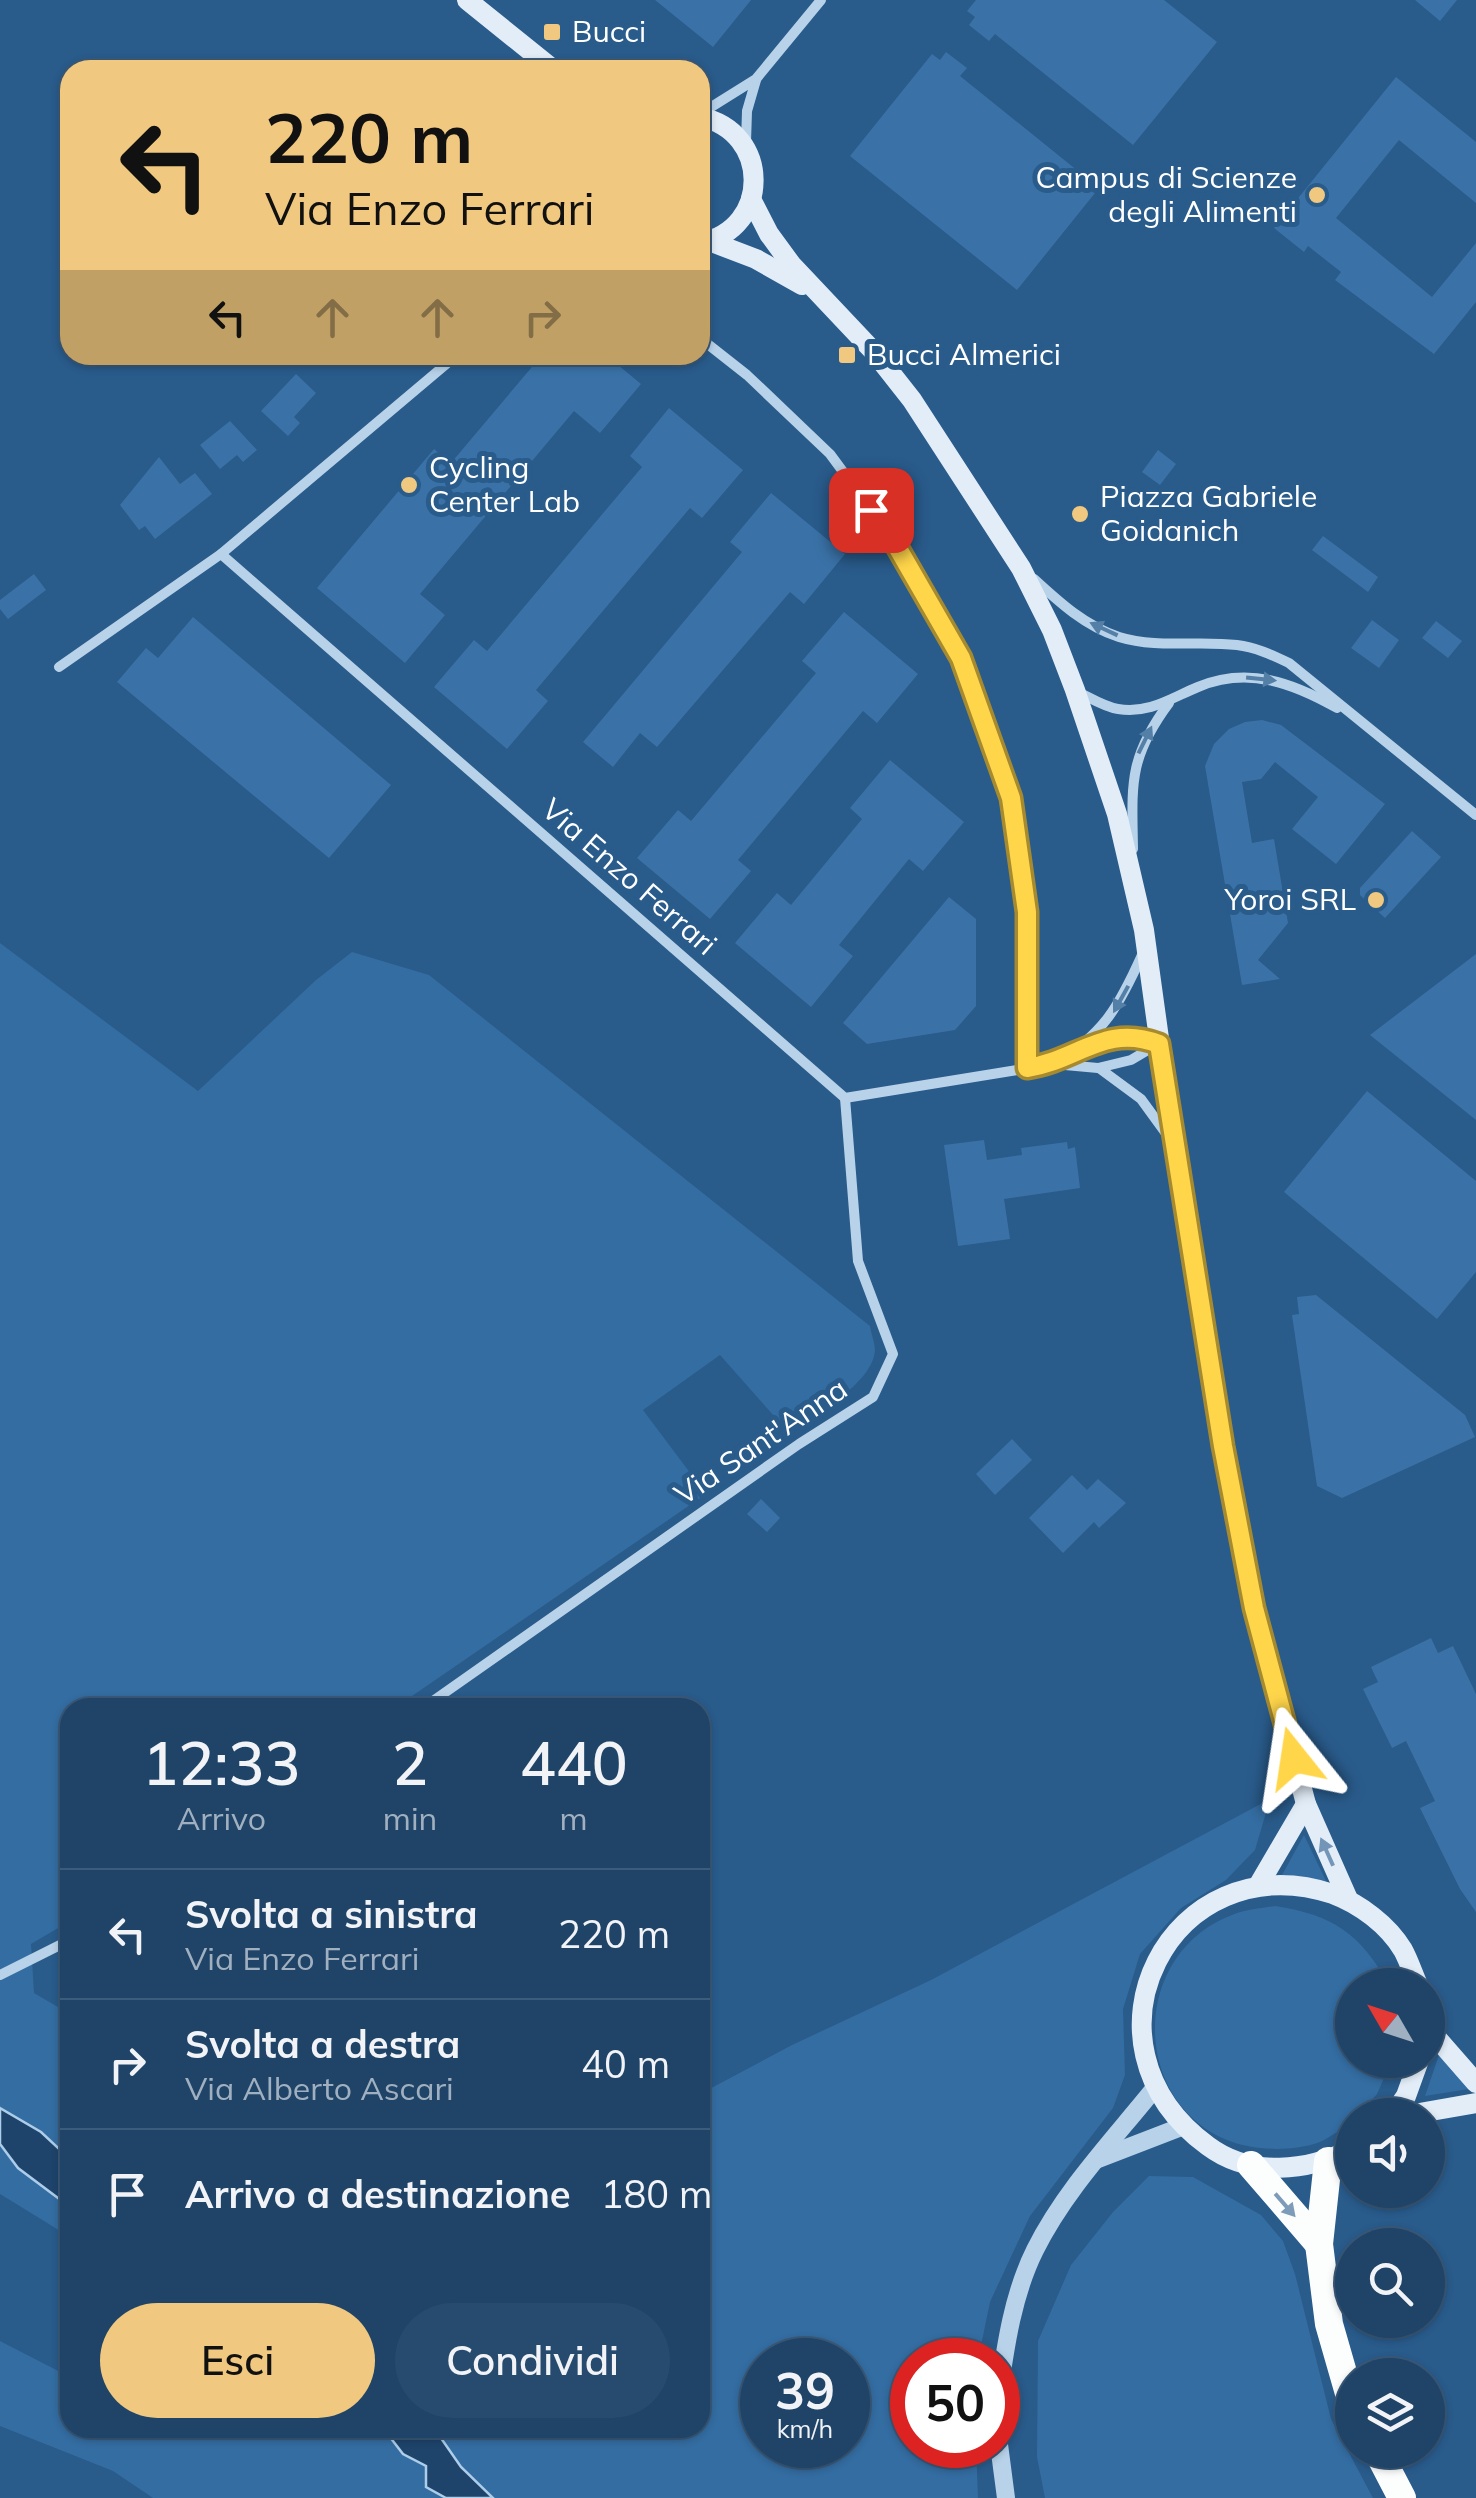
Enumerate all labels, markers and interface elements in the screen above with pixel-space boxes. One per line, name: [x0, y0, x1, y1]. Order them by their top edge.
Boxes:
place label: Bucci: [572, 12, 646, 50]
marker: Bucci: [541, 21, 563, 43]
text: 220 m: [265, 93, 473, 181]
icon: left: [100, 100, 230, 230]
place label: Campus di Scienze degli Alimenti: [1035, 158, 1297, 230]
text: Via Enzo Ferrari: [265, 180, 594, 236]
marker: Campus di Scienze degli Alimenti: [1306, 184, 1328, 206]
icon: left: [200, 290, 255, 345]
icon: ahead: [305, 290, 360, 345]
icon: ahead: [410, 290, 465, 345]
icon: right: [515, 290, 570, 345]
place label: Bucci Almerici: [867, 335, 1061, 373]
marker: Bucci Almerici: [836, 344, 858, 366]
place label: Cycling Center Lab: [429, 448, 580, 520]
pin: [829, 468, 914, 553]
marker: Cycling Center Lab: [398, 474, 420, 496]
place label: Piazza Gabriele Goidanich: [1100, 477, 1317, 549]
icon: arrive: [844, 483, 899, 538]
marker: Piazza Gabriele Goidanich: [1069, 503, 1091, 525]
one-way arrow: [1089, 621, 1118, 638]
one-way arrow: [1245, 671, 1277, 687]
one-way arrow: [1137, 726, 1154, 755]
street label: Via Enzo Ferrari: [534, 790, 725, 963]
place label: Yoroi SRL: [1223, 880, 1356, 918]
marker: Yoroi SRL: [1365, 889, 1387, 911]
one-way arrow: [1112, 985, 1129, 1014]
street label: Via Sant'Anna: [667, 1369, 854, 1513]
position arrow: [1242, 1706, 1346, 1810]
text: 12:33: [142, 1725, 301, 1800]
text: 2: [392, 1725, 428, 1800]
text: 440: [520, 1725, 628, 1800]
text: Arrivo: [177, 1798, 266, 1838]
text: min: [383, 1798, 437, 1838]
text: m: [560, 1798, 588, 1838]
one-way arrow: [1319, 1837, 1335, 1867]
text: Svolta a sinistra: [185, 1890, 478, 1938]
icon: left: [100, 1907, 155, 1962]
text: 220 m: [558, 1910, 670, 1958]
text: Via Enzo Ferrari: [185, 1938, 419, 1978]
north arrow: [1335, 1968, 1445, 2078]
map controls: [1335, 1968, 1445, 2468]
text: Svolta a destra: [185, 2020, 460, 2068]
icon: right: [100, 2037, 155, 2092]
text: 40 m: [581, 2040, 670, 2088]
text: Via Alberto Ascari: [185, 2068, 454, 2108]
button: sound: [1335, 2098, 1445, 2208]
icon: arrive: [100, 2167, 155, 2222]
text: Arrivo a destinazione: [185, 2170, 571, 2218]
text: 180 m: [601, 2170, 712, 2218]
one-way arrow: [1274, 2192, 1296, 2217]
button: search: [1335, 2228, 1445, 2338]
button: Esci: [100, 2303, 375, 2418]
button: Condividi: [395, 2303, 670, 2418]
speed limit sign: 50: [890, 2338, 1020, 2468]
button: layers: [1335, 2358, 1445, 2468]
text: 39: [775, 2359, 835, 2422]
text: km/h: [777, 2413, 833, 2444]

